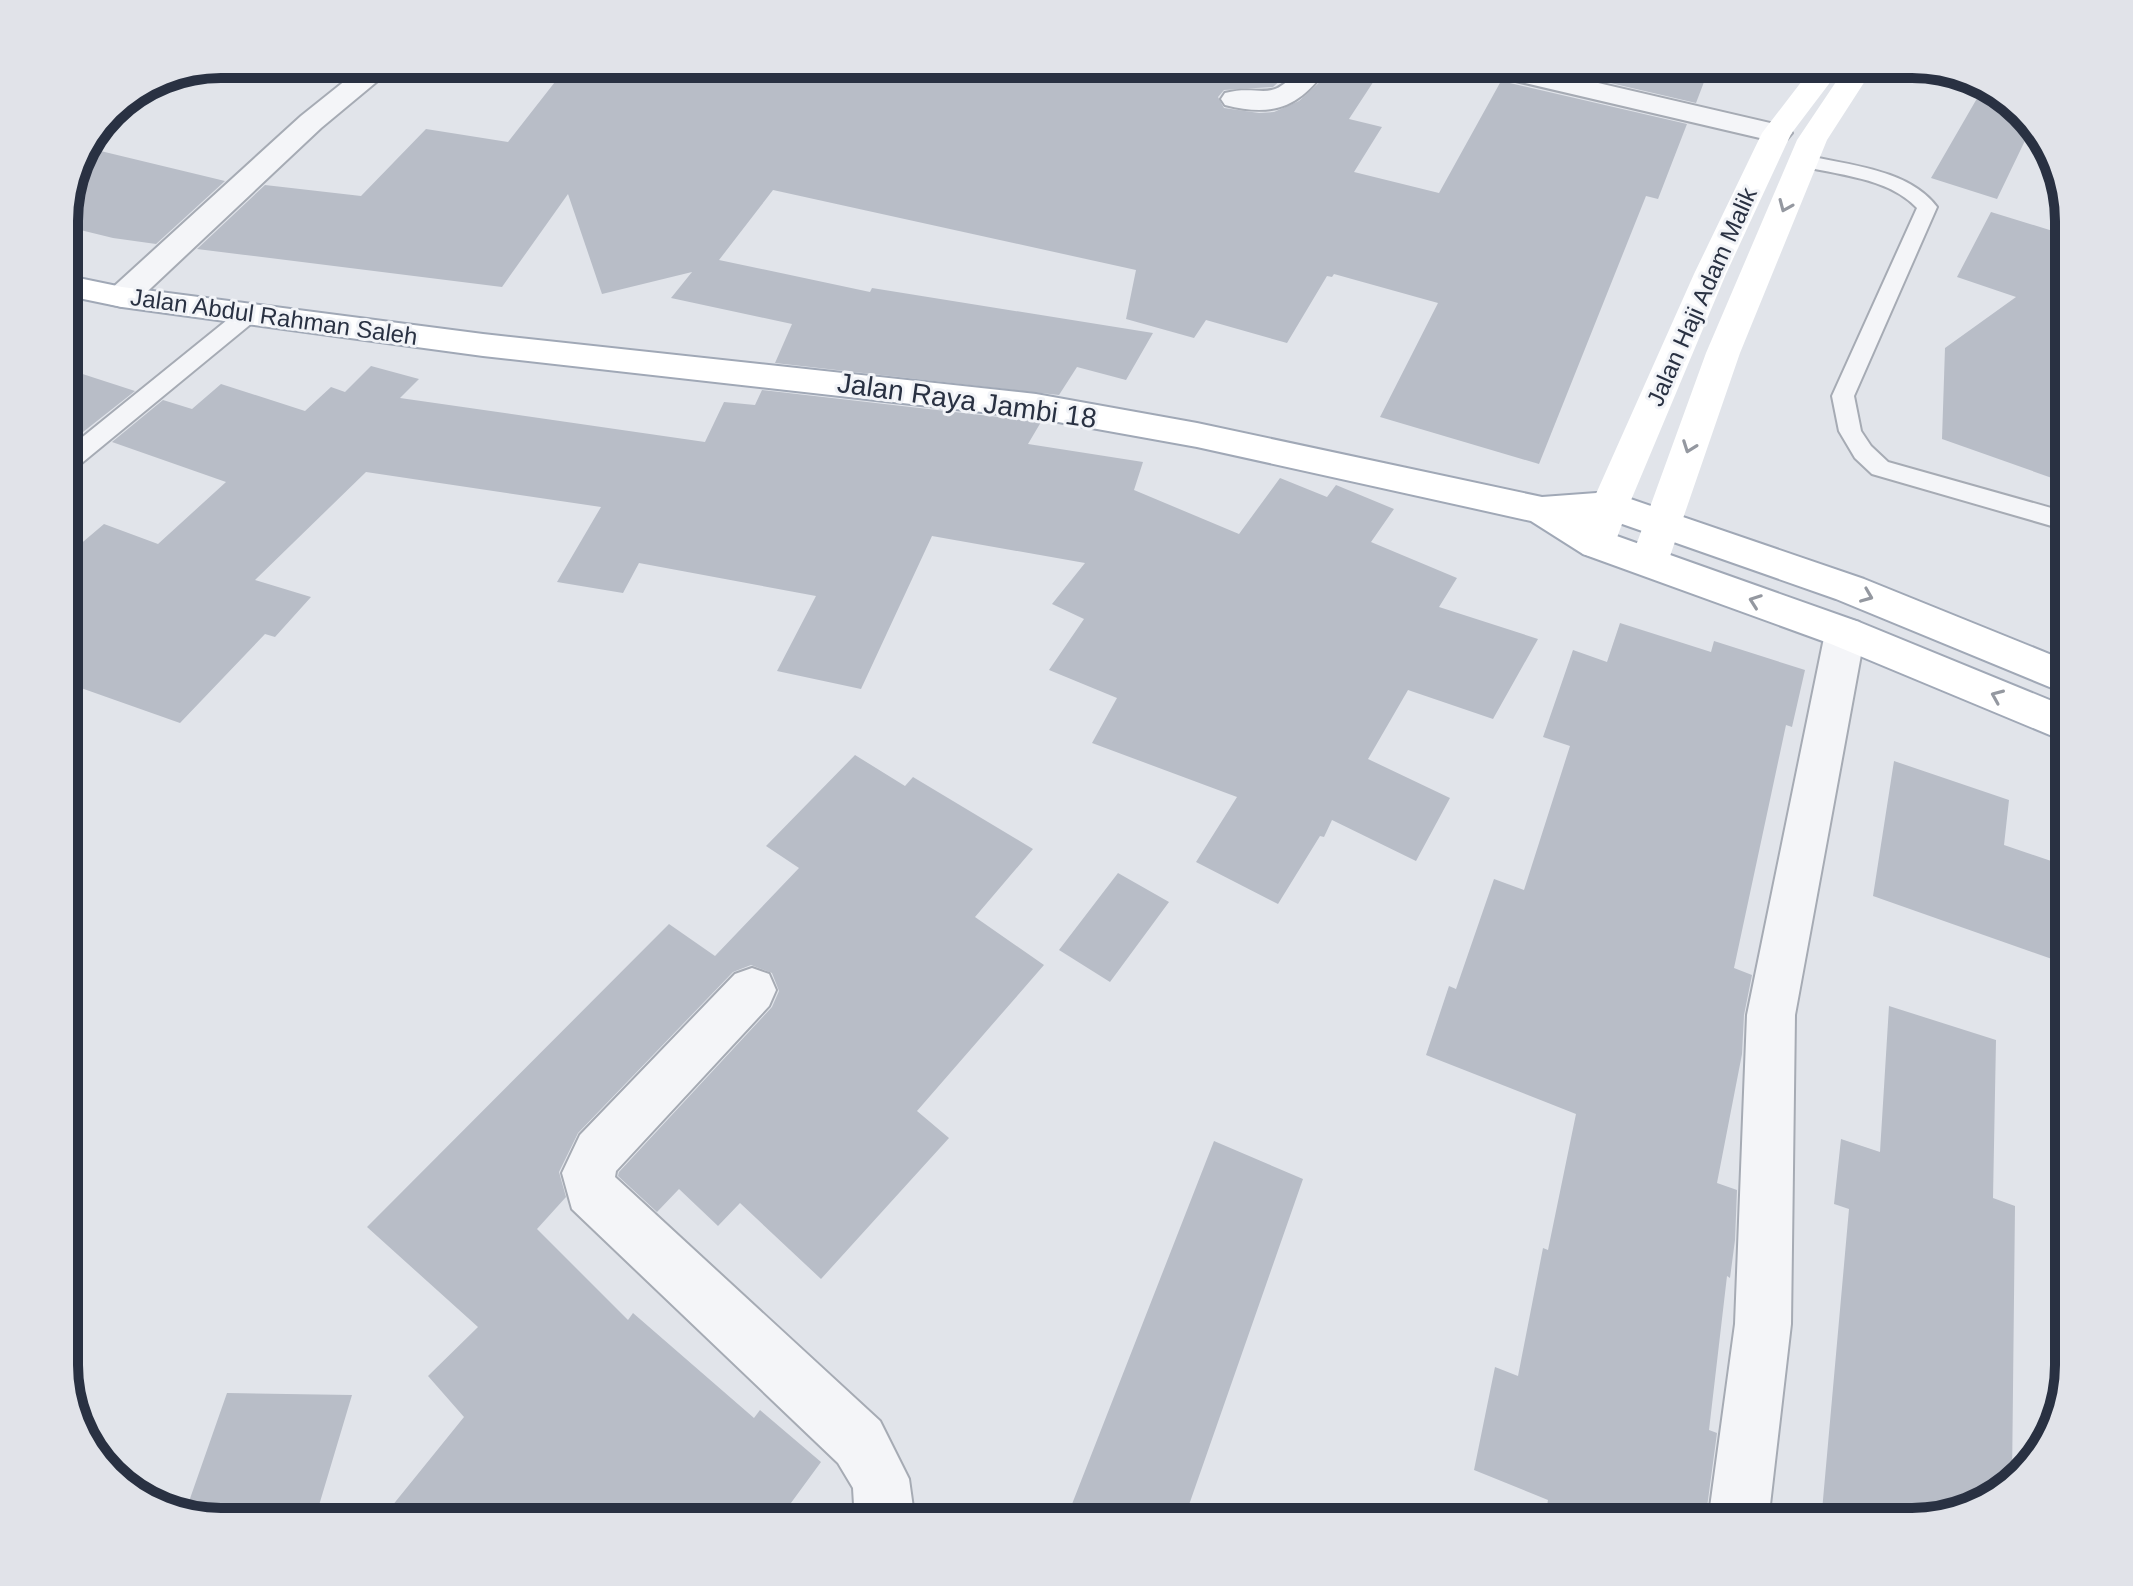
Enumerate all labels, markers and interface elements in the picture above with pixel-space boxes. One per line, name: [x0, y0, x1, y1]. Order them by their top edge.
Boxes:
street label: Jalan Haji Adam Malik: [1641, 183, 1762, 410]
one-way arrow: [1778, 197, 1794, 212]
street label: Jalan Abdul Rahman Saleh: [129, 283, 419, 350]
street label: Jalan Raya Jambi 18: [835, 367, 1099, 434]
one-way arrow: [1682, 439, 1699, 453]
one-way arrow: [1859, 586, 1873, 603]
one-way arrow: [1749, 594, 1763, 610]
one-way arrow: [1991, 689, 2005, 706]

